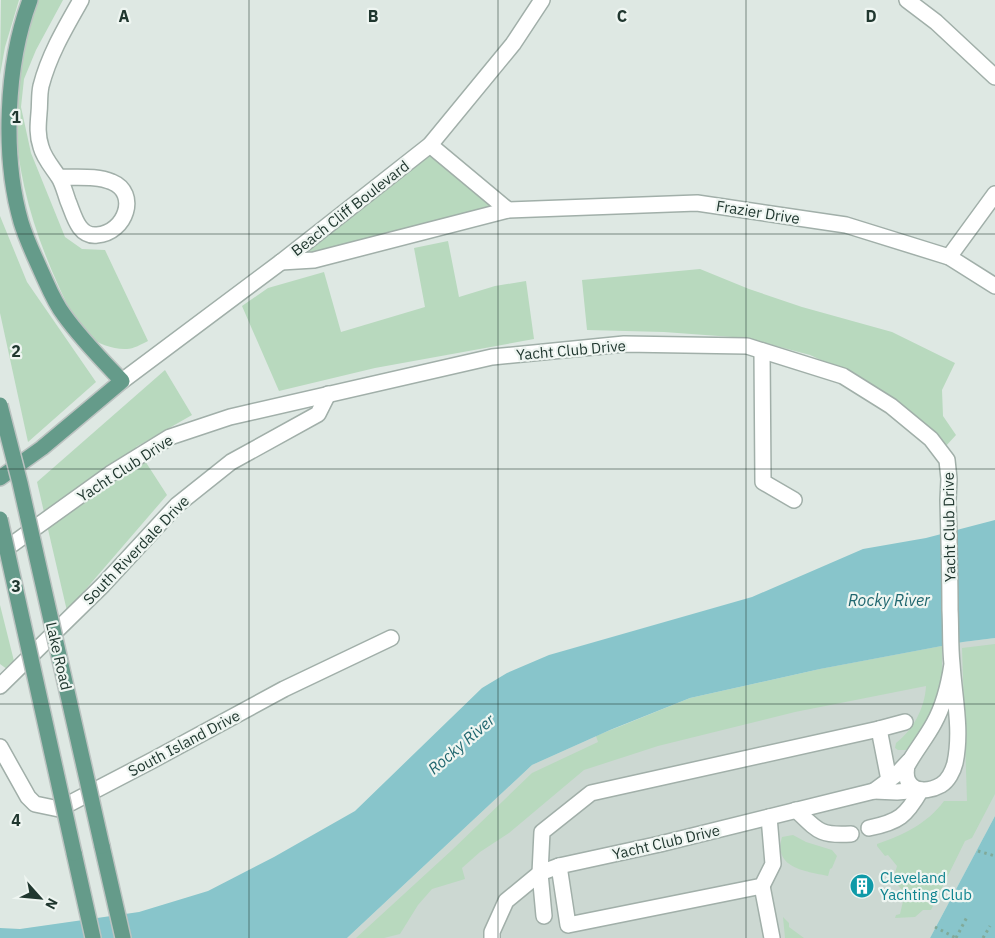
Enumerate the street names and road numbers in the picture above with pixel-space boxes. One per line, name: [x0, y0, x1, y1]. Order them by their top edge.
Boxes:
street label: Beach Cliff Boulevard: [287, 156, 413, 260]
street label: Frazier Drive: [715, 196, 801, 228]
street label: Yacht Club Drive: [515, 336, 627, 364]
street label: Yacht Club Drive: [74, 430, 176, 506]
street label: Yacht Club Drive: [939, 472, 959, 582]
street label: South Riverdale Drive: [79, 491, 193, 609]
street label: Lake Road: [42, 620, 76, 692]
street label: South Island Drive: [125, 706, 243, 780]
street label: Yacht Club Drive: [610, 820, 722, 864]

